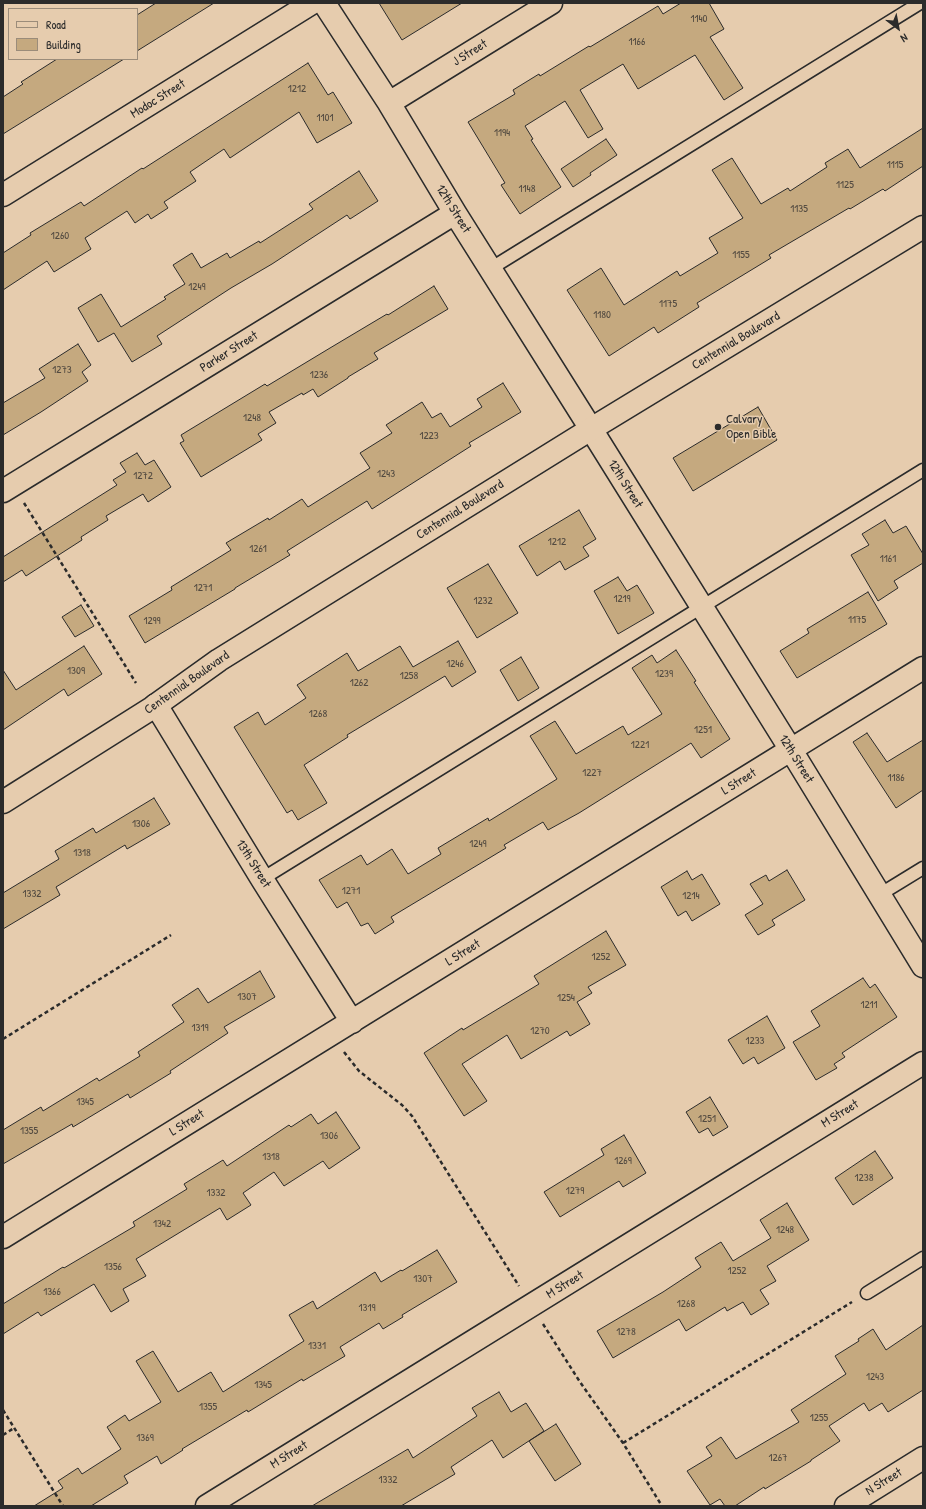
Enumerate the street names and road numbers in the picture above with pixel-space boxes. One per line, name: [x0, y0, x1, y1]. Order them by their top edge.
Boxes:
street label: J Street: [450, 36, 490, 70]
street label: Modoc Street: [128, 76, 188, 122]
street label: 12th Street: [432, 182, 474, 236]
street label: Centennial Boulevard: [689, 309, 783, 373]
street label: Parker Street: [197, 328, 261, 376]
street label: 12th Street: [604, 457, 646, 511]
street label: Centennial Boulevard: [413, 477, 507, 543]
street label: Centennial Boulevard: [142, 648, 232, 718]
street label: 12th Street: [775, 732, 817, 786]
street label: L Street: [719, 765, 759, 799]
street label: 13th Street: [232, 837, 274, 891]
street label: L Street: [443, 936, 483, 970]
street label: M Street: [818, 1097, 862, 1131]
street label: L Street: [167, 1106, 207, 1140]
street label: M Street: [543, 1268, 587, 1302]
street label: M Street: [267, 1438, 311, 1472]
street label: N Street: [863, 1465, 905, 1499]

